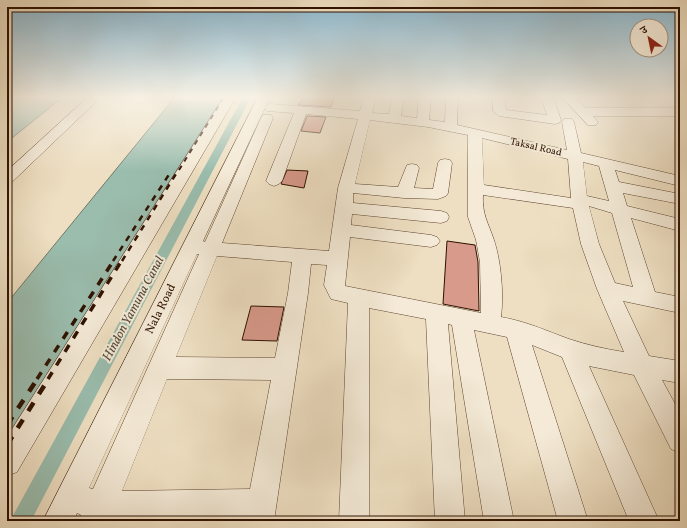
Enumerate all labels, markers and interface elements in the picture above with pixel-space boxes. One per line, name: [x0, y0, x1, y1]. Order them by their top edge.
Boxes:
north arrow: [629, 18, 669, 58]
text: उ: [637, 22, 652, 39]
street label: Taksal Road: [509, 134, 564, 160]
water label: Hindon Yamuna Canal: [99, 253, 170, 365]
street label: Nala Road: [142, 281, 180, 337]

